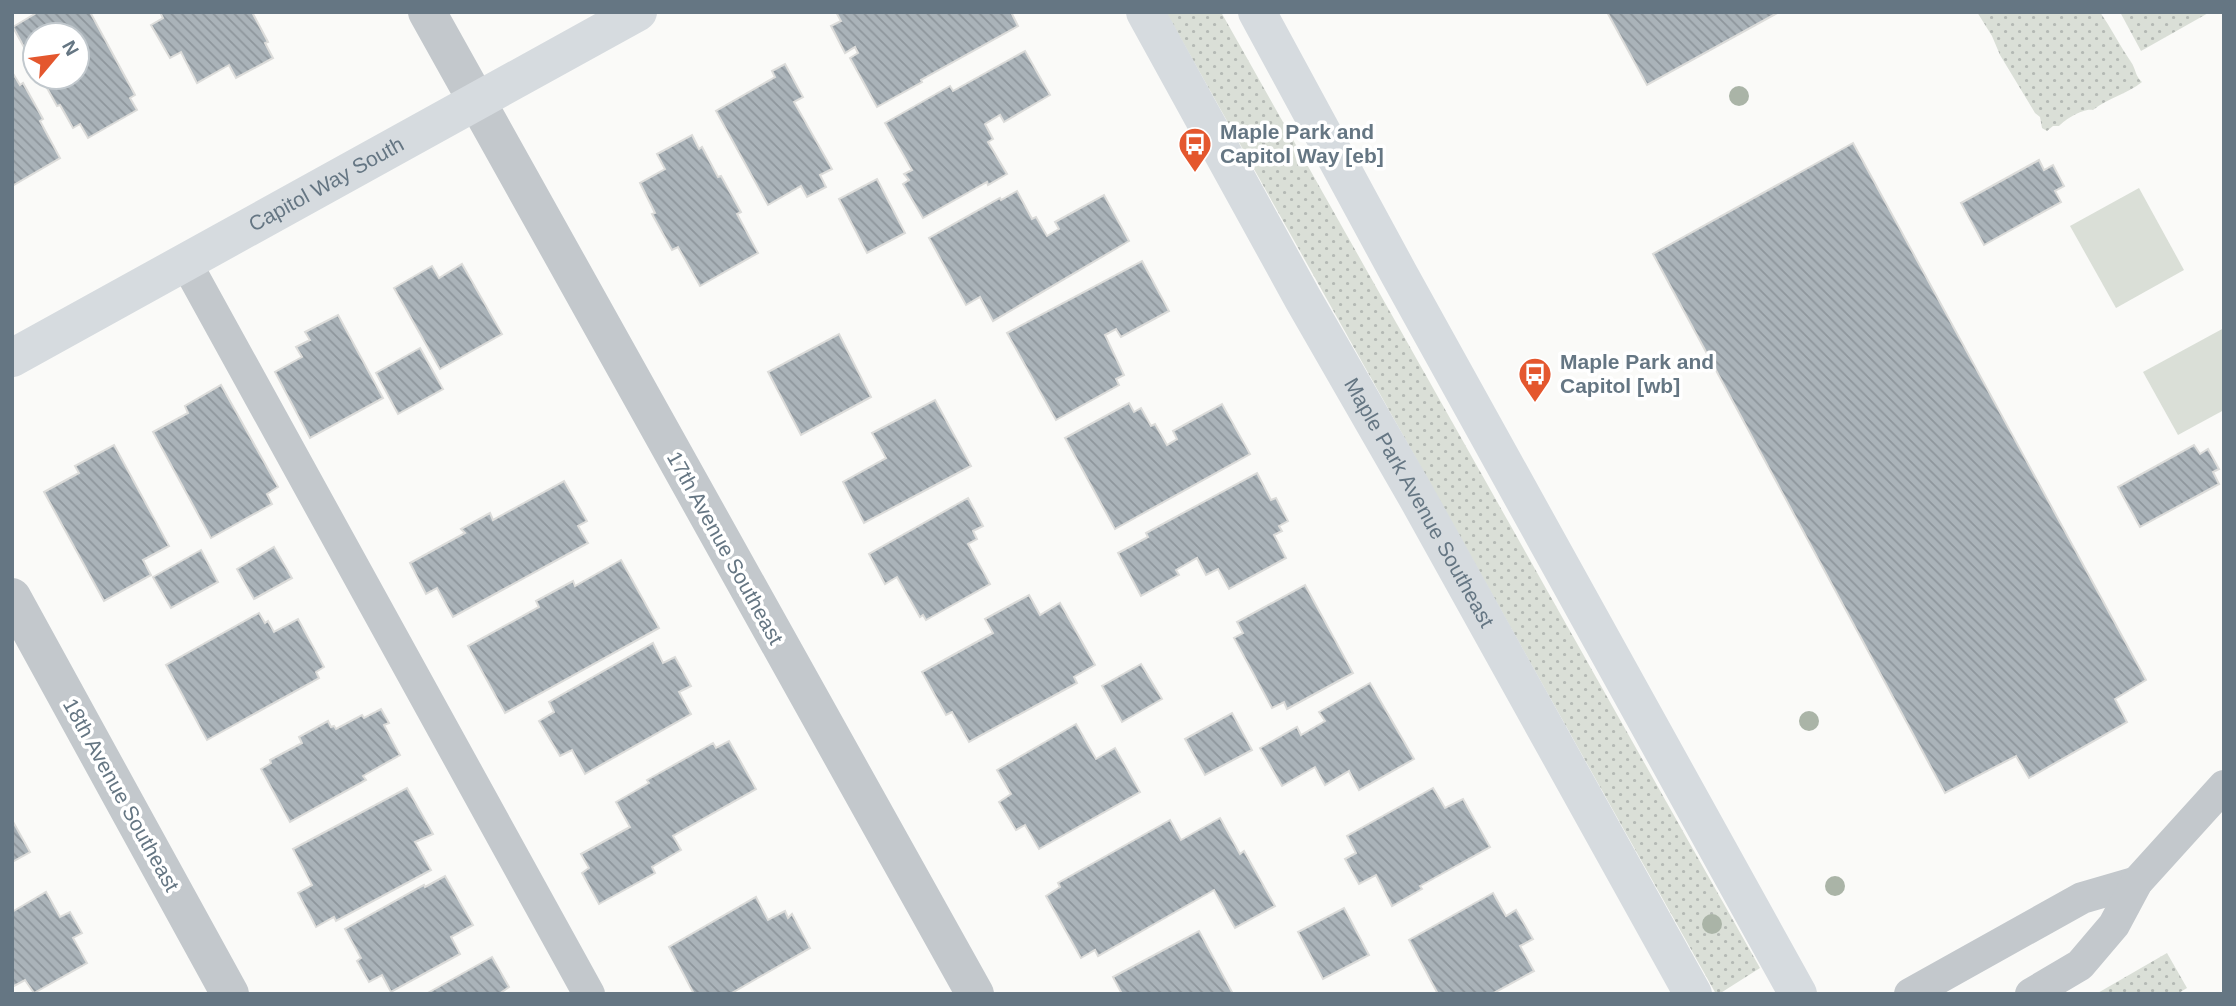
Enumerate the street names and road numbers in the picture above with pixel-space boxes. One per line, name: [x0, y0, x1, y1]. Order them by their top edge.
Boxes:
street label: Capitol Way South: [245, 132, 407, 236]
street label: Maple Park Avenue Southeast: [1340, 374, 1499, 631]
street label: 17th Avenue Southeast: [663, 447, 788, 648]
street label: 18th Avenue Southeast: [59, 694, 184, 895]

